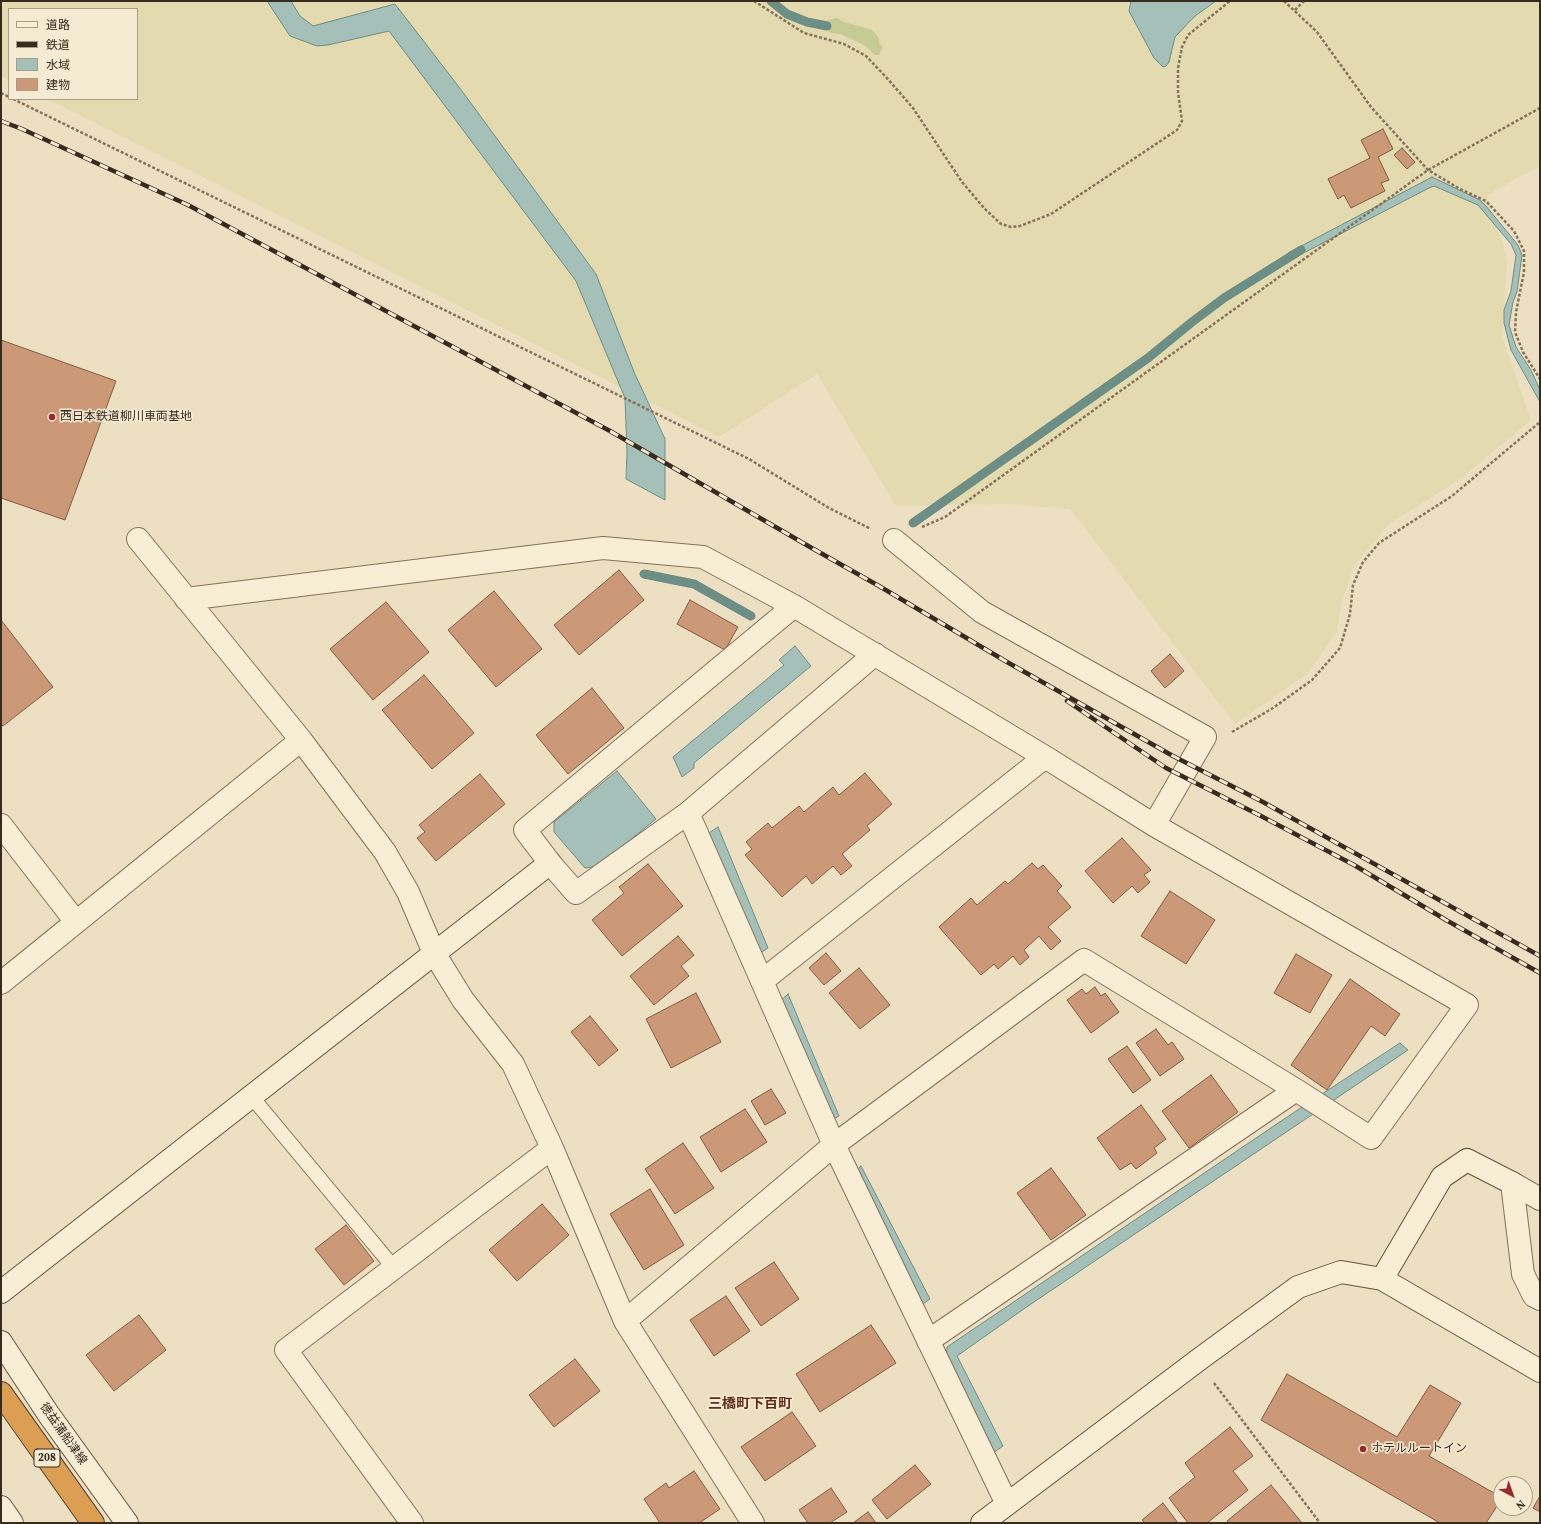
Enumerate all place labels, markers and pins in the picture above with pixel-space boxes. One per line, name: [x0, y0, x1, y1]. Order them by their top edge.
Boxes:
place label: 西日本鉄道柳川車両基地: [60, 410, 192, 424]
marker: 西日本鉄道柳川車両基地: [47, 412, 57, 422]
place label: ホテルルートイン: [1371, 1442, 1467, 1456]
marker: ホテルルートイン: [1358, 1444, 1368, 1454]

